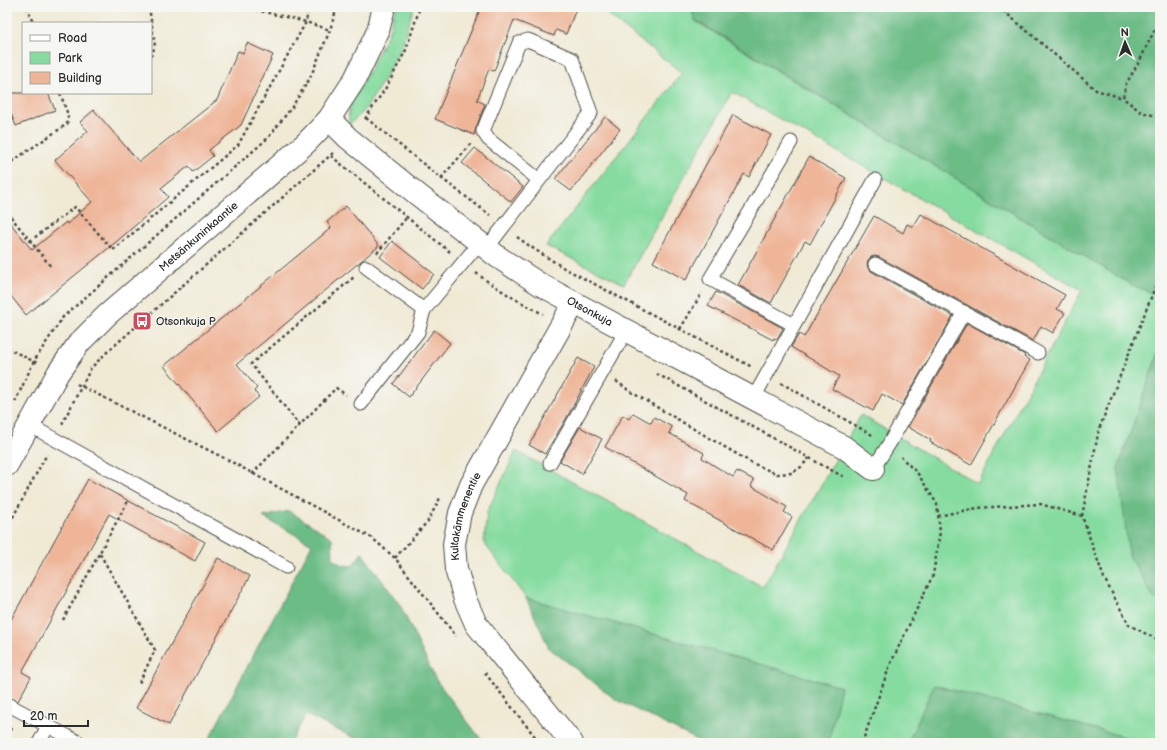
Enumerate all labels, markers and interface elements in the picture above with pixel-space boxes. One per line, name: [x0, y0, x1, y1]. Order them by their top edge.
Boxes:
legend: [22, 22, 152, 94]
north arrow: [1105, 22, 1145, 62]
text: N: [1120, 26, 1129, 39]
text: Road: [58, 31, 87, 46]
text: Park: [58, 51, 82, 66]
text: Building: [58, 71, 102, 86]
street label: Metsänkuninkaantie: [156, 198, 241, 274]
street label: Otsonkuja: [565, 294, 615, 329]
bus stop icon: Otsonkuja P: [131, 310, 153, 332]
place label: Otsonkuja P: [156, 315, 216, 328]
street label: Kultakämmenentie: [447, 469, 484, 561]
scale bar: [24, 702, 88, 728]
text: 20 m: [30, 709, 57, 724]

